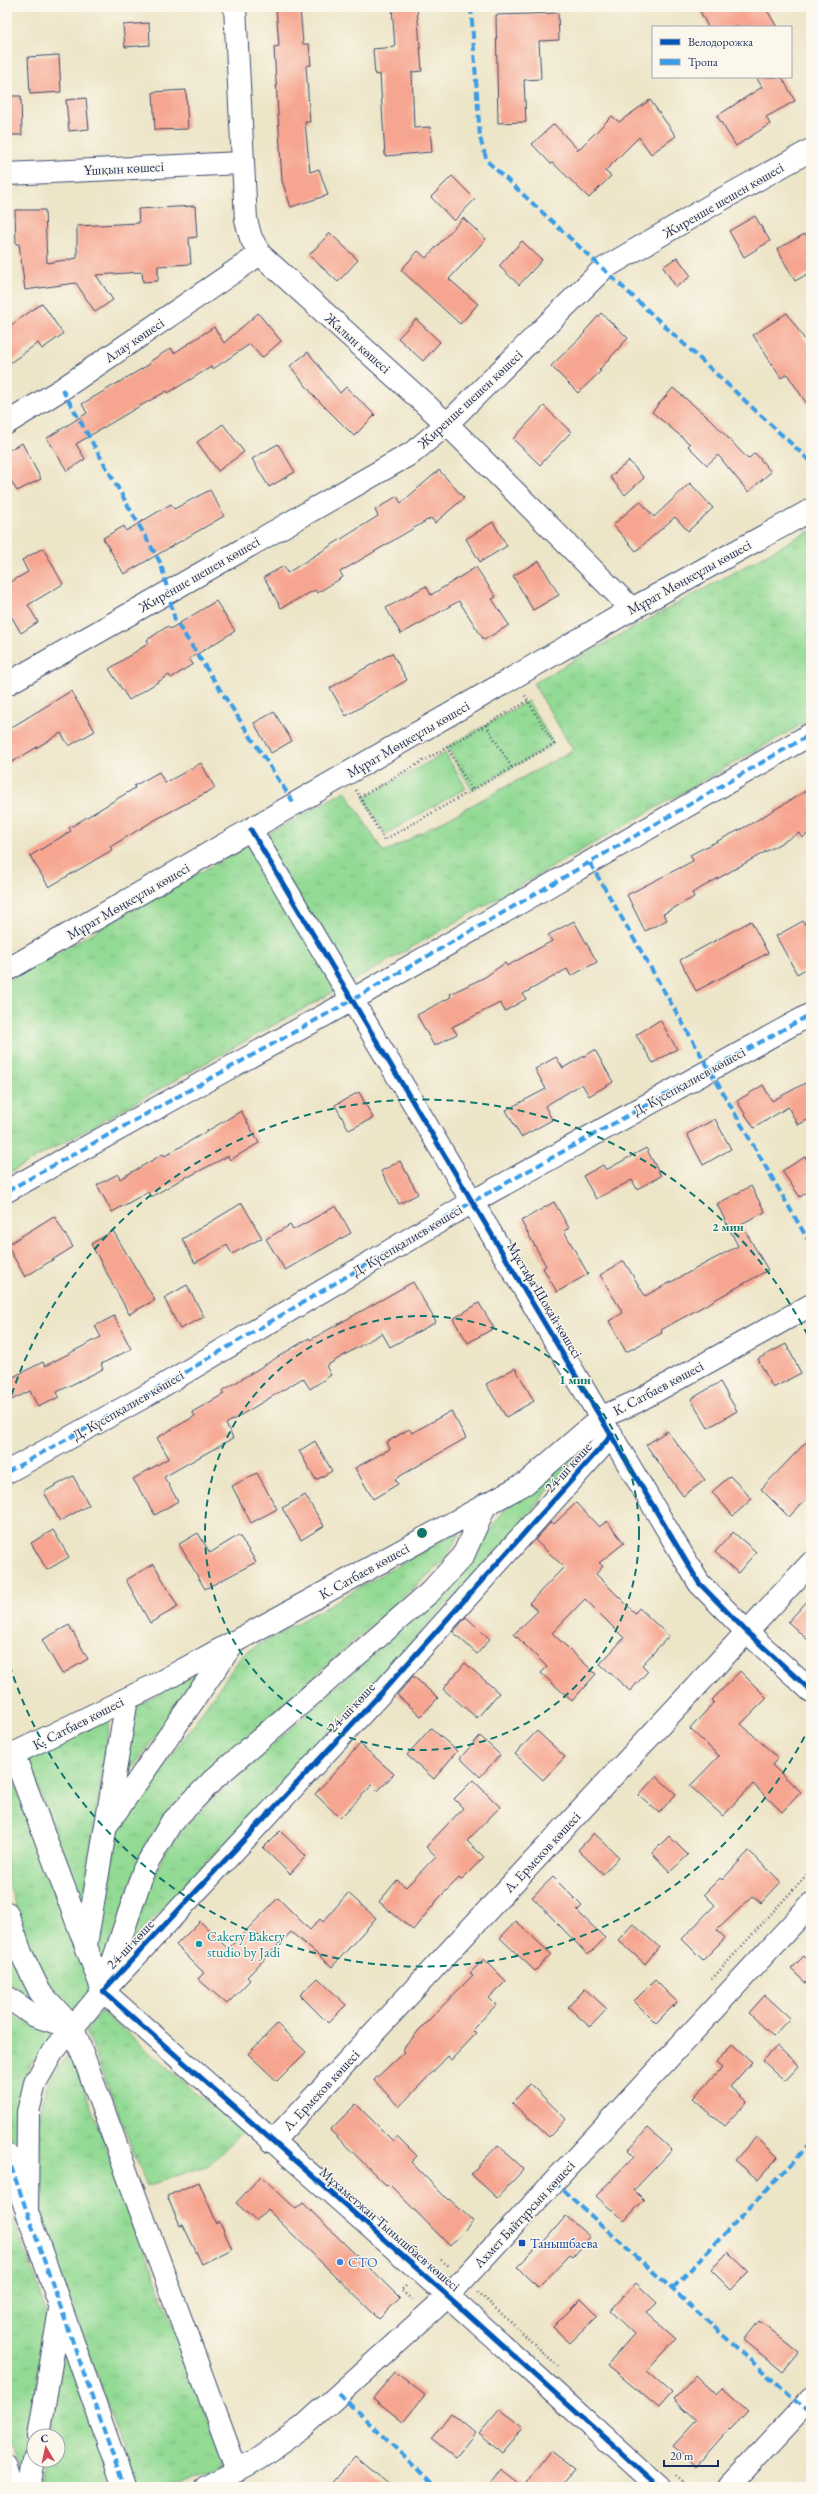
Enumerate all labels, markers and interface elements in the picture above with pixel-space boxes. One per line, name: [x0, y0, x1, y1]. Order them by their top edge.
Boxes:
legend: [652, 26, 792, 78]
text: Велодорожка: [688, 34, 753, 50]
text: Тропа: [688, 54, 718, 70]
street label: Ұшқын көшесі: [84, 157, 165, 179]
street label: Жиренше шешен көшесі: [658, 158, 787, 243]
street label: Жалын көшесі: [321, 308, 395, 378]
street label: Алау көшесі: [100, 313, 168, 367]
street label: Жиренше шешен көшесі: [413, 345, 527, 453]
street label: Жиренше шешен көшесі: [134, 532, 263, 617]
street label: Мұрат Мөңкеұлы көшесі: [624, 535, 755, 619]
street label: Мұрат Мөңкеұлы көшесі: [343, 696, 473, 782]
street label: Мұрат Мөңкеұлы көшесі: [63, 858, 193, 944]
street label: Д. Күсепқалиев көшесі: [630, 1042, 749, 1119]
street label: Д. Күсепқалиев көшесі: [348, 1200, 466, 1280]
text: 2 мин: [712, 1219, 744, 1235]
street label: Мұстафа Шоқай көшесі: [503, 1239, 587, 1362]
street label: К. Сатбаев көшесі: [610, 1356, 707, 1419]
street label: Д. Күсепқалиев көшесі: [69, 1365, 187, 1444]
text: 1 мин: [559, 1372, 591, 1388]
street label: 24-ші көше: [541, 1438, 596, 1496]
centre of rings: [415, 1526, 429, 1540]
street label: К. Сатбаев көшесі: [316, 1539, 413, 1603]
street label: 24-ші көше: [323, 1678, 379, 1736]
street label: К. Сатбаев көшесі: [29, 1692, 127, 1754]
street label: А. Ермеков көшесі: [499, 1807, 585, 1897]
street label: 24-ші көше: [102, 1915, 158, 1973]
place label: Cakery Bakery studio by Jadi: [207, 1927, 286, 1961]
marker: Cakery Bakery studio by Jadi: [194, 1939, 204, 1949]
street label: А. Ермеков көшесі: [278, 2045, 364, 2135]
street label: Ахмет Байтұрсын көшесі: [469, 2156, 579, 2272]
street label: Мұхаметжан Тынышбаев көшесі: [316, 2163, 464, 2295]
place label: Танышбаева: [530, 2234, 598, 2252]
marker: Танышбаева: [517, 2238, 527, 2248]
place label: СТО: [348, 2253, 378, 2271]
marker: СТО: [335, 2257, 345, 2267]
north arrow: [26, 2428, 66, 2468]
text: С: [39, 2431, 50, 2446]
scale bar: [664, 2442, 718, 2468]
text: 20 m: [670, 2448, 694, 2464]

